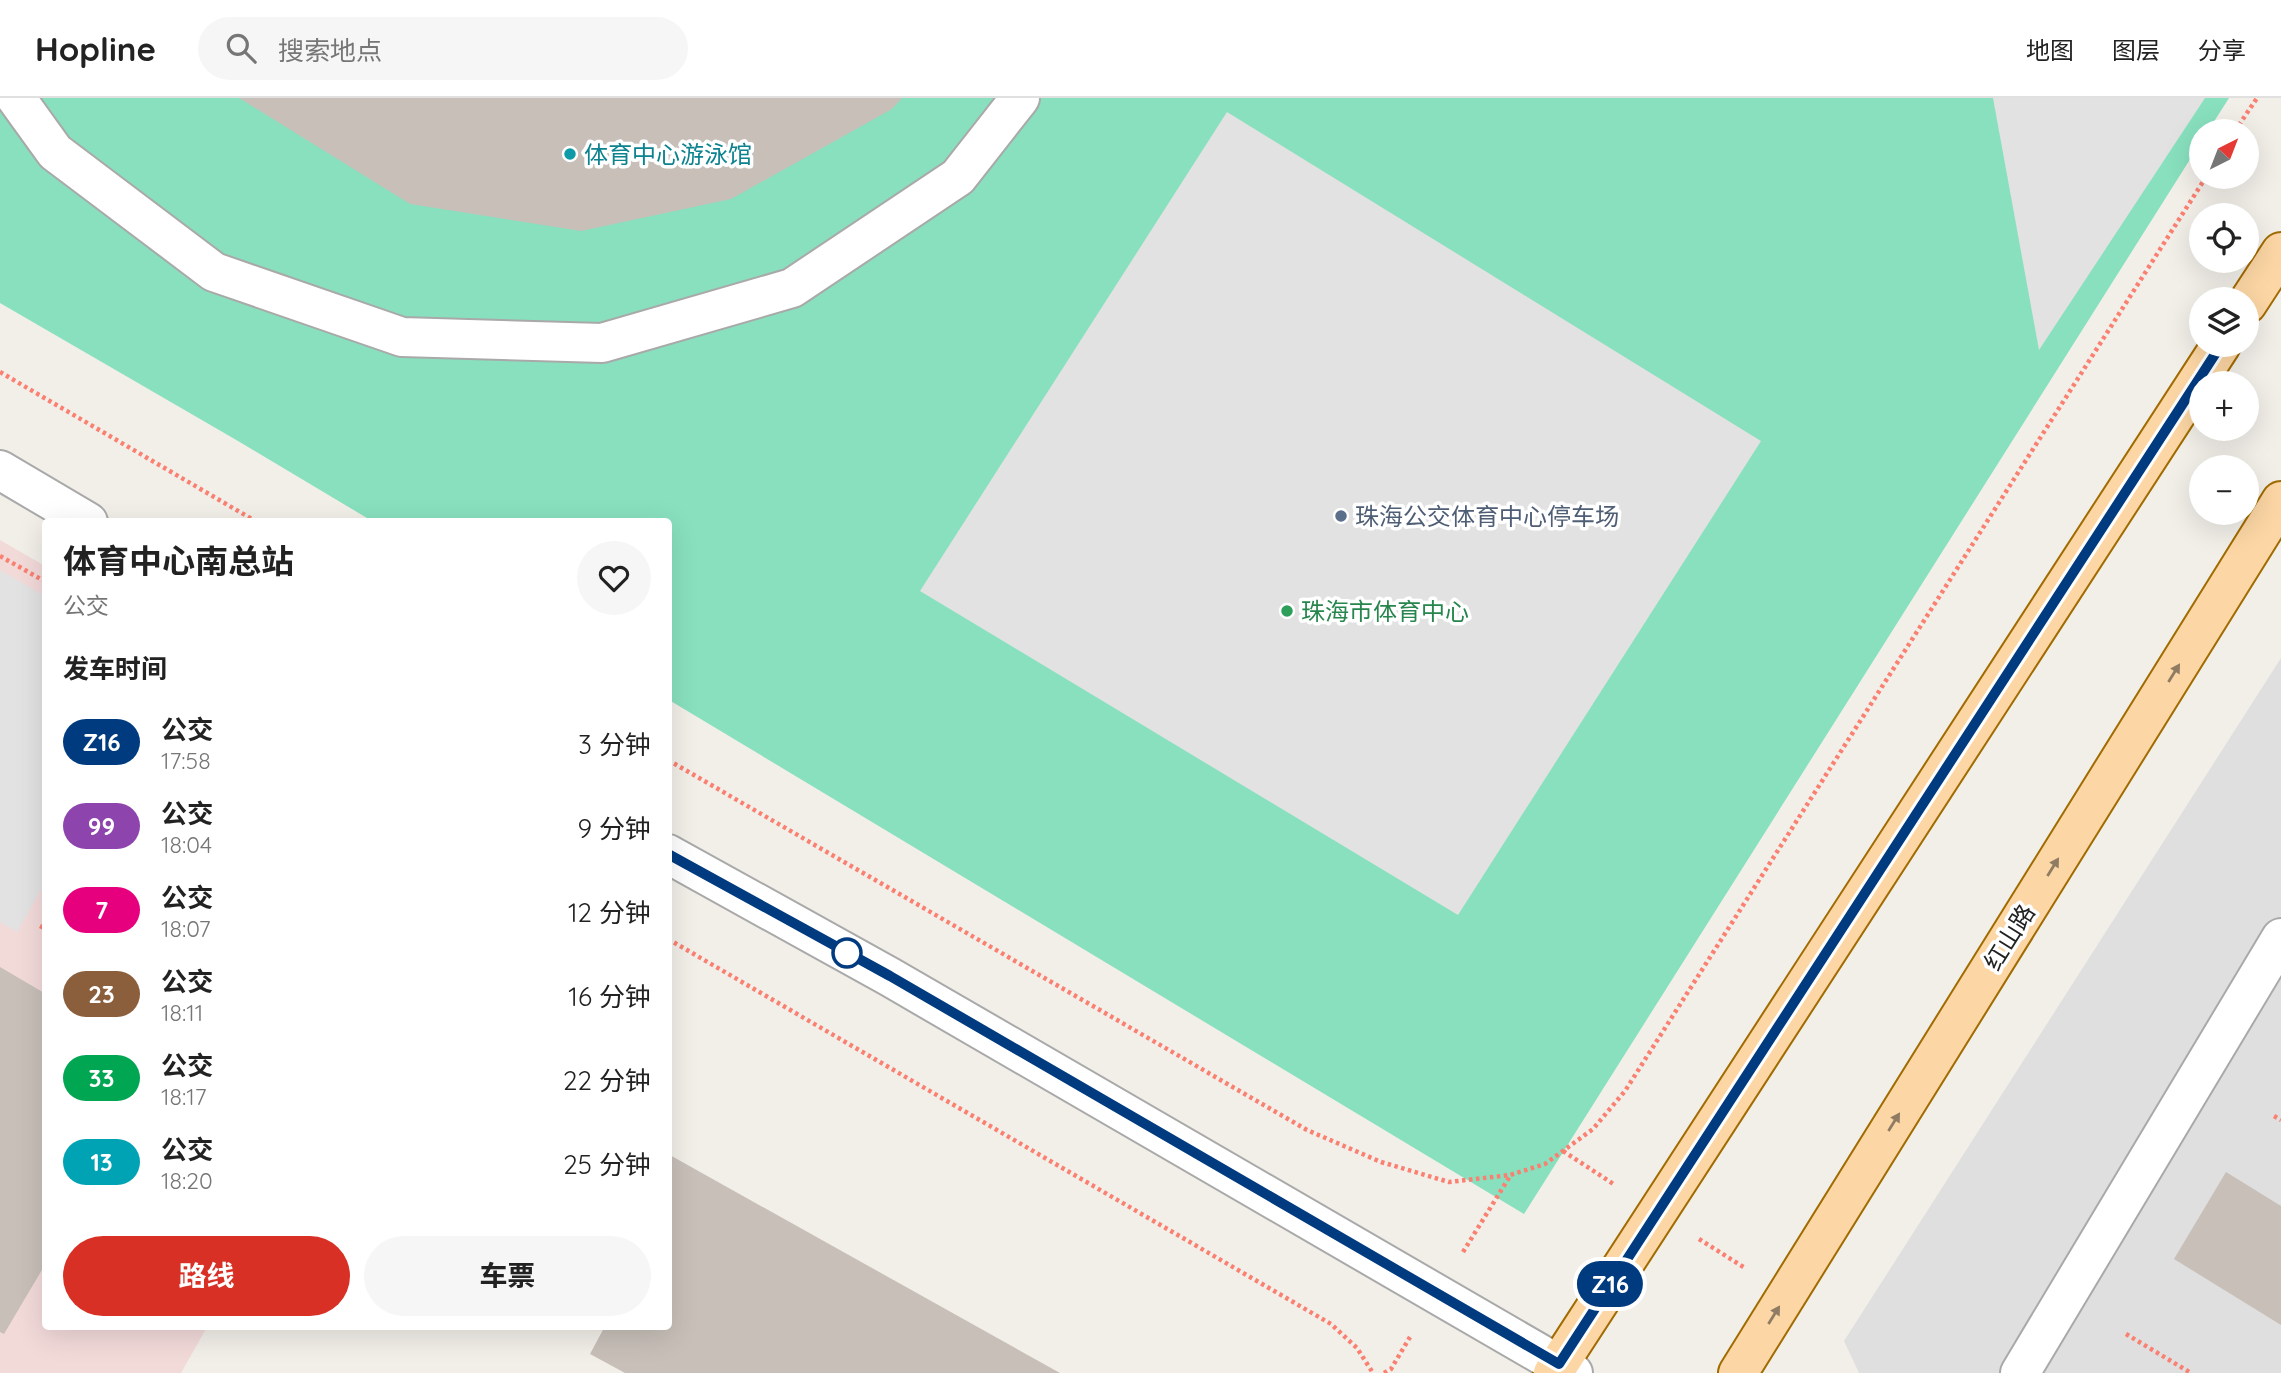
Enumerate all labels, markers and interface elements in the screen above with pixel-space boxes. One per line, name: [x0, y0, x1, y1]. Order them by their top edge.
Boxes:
search box: [198, 17, 688, 80]
text: Hopline: [35, 28, 156, 69]
icon: search: [222, 29, 260, 67]
text: 搜索地点: [278, 34, 382, 67]
text: 地图: [2026, 35, 2074, 65]
text: 图层: [2112, 35, 2160, 65]
text: 分享: [2198, 35, 2246, 65]
north arrow: [2189, 119, 2259, 189]
map controls: [2189, 119, 2259, 525]
place label: 体育中心游泳馆: [584, 139, 752, 169]
marker: 体育中心游泳馆: [562, 146, 578, 162]
button: locate: [2189, 203, 2259, 273]
button: layers: [2189, 287, 2259, 357]
button: +: [2189, 371, 2259, 441]
button: −: [2189, 455, 2259, 525]
place label: 珠海公交体育中心停车场: [1355, 501, 1619, 531]
marker: 珠海公交体育中心停车场: [1333, 508, 1349, 524]
text: 体育中心南总站: [63, 540, 294, 581]
button: heart: [577, 541, 651, 615]
text: 公交: [63, 591, 109, 620]
place label: 珠海市体育中心: [1301, 596, 1469, 626]
marker: 珠海市体育中心: [1279, 603, 1295, 619]
text: 发车时间: [63, 652, 167, 685]
one-way arrow: [2167, 664, 2180, 683]
text: 公交: [161, 713, 213, 746]
text: Z16: [82, 727, 121, 757]
text: 3 分钟: [578, 728, 651, 761]
text: 17:58: [161, 746, 211, 775]
text: 公交: [161, 797, 213, 830]
text: 99: [88, 811, 115, 841]
text: 9 分钟: [577, 812, 651, 845]
text: 18:04: [161, 830, 212, 859]
one-way arrow: [2047, 857, 2060, 876]
text: 公交: [161, 881, 213, 914]
text: 7: [95, 895, 108, 925]
text: 12 分钟: [568, 896, 651, 929]
street label: 红山路: [1977, 899, 2041, 975]
text: 18:07: [161, 914, 210, 943]
unlabelled marker: [832, 938, 862, 968]
text: 公交: [161, 965, 213, 998]
text: 23: [88, 979, 115, 1009]
text: 16 分钟: [568, 980, 651, 1013]
text: 18:11: [161, 998, 203, 1027]
text: 公交: [161, 1049, 213, 1082]
text: 33: [89, 1063, 114, 1093]
text: 22 分钟: [563, 1064, 651, 1097]
text: 18:17: [161, 1082, 207, 1111]
one-way arrow: [1887, 1112, 1900, 1132]
text: 公交: [161, 1133, 213, 1166]
text: 13: [90, 1147, 113, 1177]
text: 25 分钟: [563, 1148, 651, 1181]
text: 18:20: [161, 1166, 213, 1195]
button: 路线: [63, 1236, 350, 1316]
button: 车票: [364, 1236, 651, 1316]
line badge: Z16: [1570, 1261, 1650, 1307]
text: Z16: [1591, 1269, 1629, 1299]
one-way arrow: [1767, 1305, 1780, 1325]

